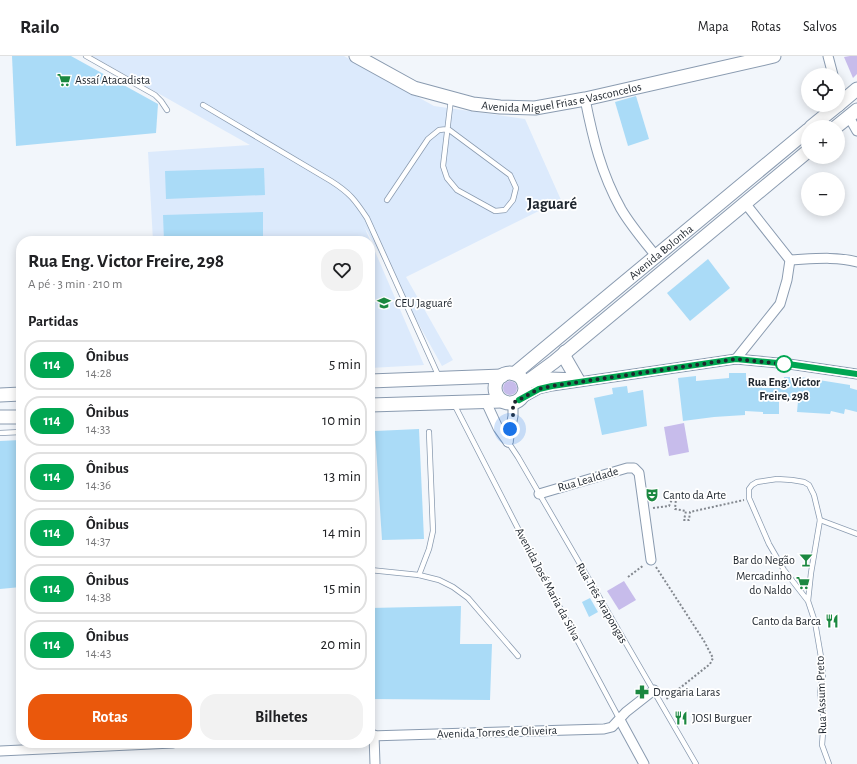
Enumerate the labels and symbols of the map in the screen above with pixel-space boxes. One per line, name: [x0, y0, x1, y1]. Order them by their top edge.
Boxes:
supermarket icon: Assaí Atacadista: [56, 72, 72, 88]
place label: Assaí Atacadista: [75, 74, 151, 86]
street label: Avenida Miguel Frias e Vasconcelos: [481, 80, 643, 114]
district label: Jaguaré: [527, 196, 577, 212]
street label: Avenida Bolonha: [627, 222, 696, 282]
school or university icon: CEU Jaguaré: [376, 295, 392, 311]
place label: CEU Jaguaré: [395, 297, 452, 309]
marker: Rua Eng. Victor Freire, 298: [775, 355, 793, 373]
place label: Rua Eng. Victor Freire, 298: [748, 376, 821, 402]
your location: [500, 419, 520, 439]
street label: Rua Lealdade: [556, 465, 620, 493]
theatre icon: Canto da Arte: [644, 487, 660, 503]
place label: Canto da Arte: [663, 489, 726, 501]
street label: Avenida José Maria da Silva: [513, 526, 583, 643]
bar icon: Bar do Negão: [798, 552, 814, 568]
place label: Bar do Negão: [733, 554, 795, 566]
street label: Rua Três Arapongas: [574, 561, 630, 645]
place label: Mercadinho do Naldo: [736, 570, 792, 596]
supermarket icon: Mercadinho do Naldo: [795, 575, 811, 591]
restaurant icon: Canto da Barca: [824, 613, 840, 629]
place label: Canto da Barca: [752, 615, 821, 627]
street label: Rua Assum Preto: [814, 655, 828, 734]
pharmacy icon: Drogaria Laras: [634, 684, 650, 700]
place label: Drogaria Laras: [653, 686, 720, 698]
restaurant icon: JOSI Burguer: [673, 710, 689, 726]
place label: JOSI Burguer: [692, 712, 752, 724]
street label: Avenida Torres de Oliveira: [437, 724, 558, 740]

